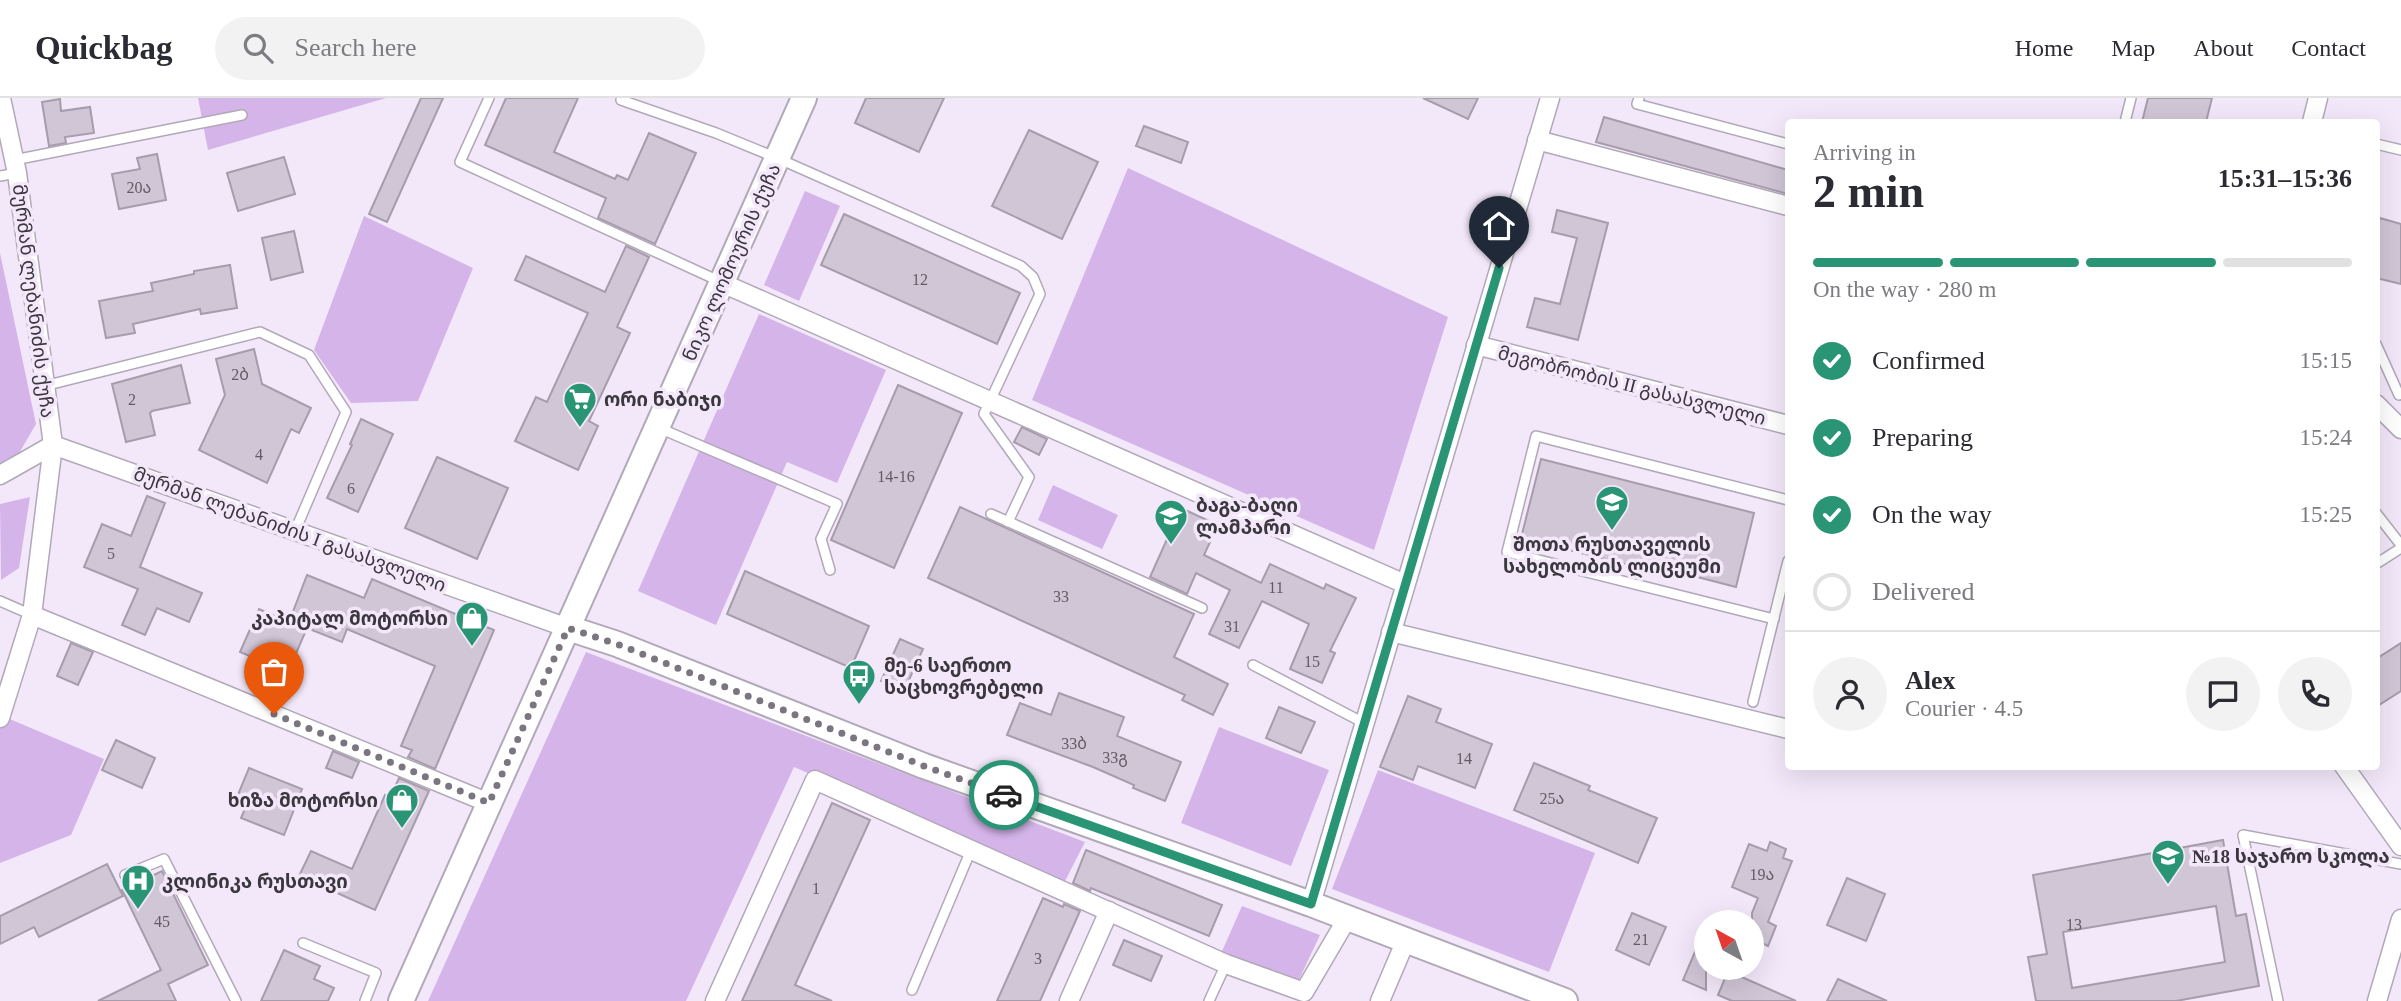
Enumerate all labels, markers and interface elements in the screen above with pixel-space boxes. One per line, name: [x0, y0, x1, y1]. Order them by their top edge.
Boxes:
search box: [215, 17, 705, 80]
icon: search: [239, 29, 277, 67]
text: Quickbag: [35, 30, 173, 66]
text: Search here: [295, 33, 417, 62]
text: Home: [2015, 35, 2073, 61]
text: Map: [2111, 35, 2155, 61]
text: About: [2193, 35, 2253, 61]
text: Contact: [2291, 35, 2366, 61]
text: Arriving in: [1813, 140, 1916, 165]
street label: ნიკო ლომოურის ქუჩა: [678, 160, 786, 365]
text: 15:31–15:36: [2218, 164, 2352, 193]
text: 2 min: [1813, 166, 1924, 217]
house number: 20ა: [127, 179, 151, 196]
street label: მურმან ლებანიძის ქუჩა: [7, 183, 58, 419]
pin: [1469, 196, 1529, 268]
icon: home: [1480, 207, 1518, 245]
house number: 12: [912, 271, 928, 288]
text: On the way · 280 m: [1813, 277, 1996, 302]
street label: მეგობრობის II გასასვლელი: [1495, 342, 1768, 431]
icon: check: [1813, 342, 1851, 380]
text: Confirmed: [1872, 346, 1985, 375]
text: 15:15: [2300, 348, 2352, 373]
house number: 2ბ: [231, 366, 249, 383]
supermarket icon: ორი ნაბიჯი: [561, 380, 599, 429]
place label: ორი ნაბიჯი: [604, 389, 722, 411]
house number: 2: [128, 391, 136, 408]
icon: check: [1813, 419, 1851, 457]
text: Preparing: [1872, 423, 1973, 452]
text: 15:24: [2300, 425, 2352, 450]
house number: 4: [255, 446, 263, 463]
street label: მურმან ლებანიძის I გასასვლელი: [130, 463, 449, 598]
house number: 14-16: [877, 468, 915, 485]
house number: 6: [347, 480, 355, 497]
school or university icon: შოთა რუსთაველის სახელობის ლიცეუმი: [1593, 483, 1631, 532]
place label: ბაგა-ბაღი ლამპარი: [1196, 495, 1298, 539]
icon: check: [1813, 496, 1851, 534]
school or university icon: ბაგა-ბაღი ლამპარი: [1152, 497, 1190, 546]
text: On the way: [1872, 500, 1992, 529]
text: 15:25: [2300, 502, 2352, 527]
place label: შოთა რუსთაველის სახელობის ლიცეუმი: [1503, 534, 1721, 578]
house number: 5: [107, 545, 115, 562]
text: Delivered: [1872, 577, 1975, 606]
house number: 11: [1268, 579, 1284, 596]
house number: 33: [1053, 588, 1069, 605]
shop icon: კაპიტალ მოტორსი: [453, 599, 491, 648]
place label: კაპიტალ მოტორსი: [251, 608, 448, 630]
house number: 31: [1224, 618, 1240, 635]
pin: [244, 642, 304, 714]
icon: bag: [255, 653, 293, 691]
house number: 15: [1304, 653, 1320, 670]
place label: მე-6 საერთო საცხოვრებელი: [884, 655, 1043, 699]
bus stop icon: მე-6 საერთო საცხოვრებელი: [840, 657, 878, 706]
button: person: [1813, 657, 1887, 731]
button: chat: [2186, 657, 2260, 731]
button: phone: [2278, 657, 2352, 731]
text: Alex: [1905, 666, 1956, 695]
text: Courier · 4.5: [1905, 696, 2023, 721]
house number: 33ბ: [1061, 735, 1087, 752]
house number: 33გ: [1102, 749, 1128, 767]
house number: 14: [1456, 750, 1472, 767]
courier: [969, 760, 1039, 830]
icon: car: [985, 776, 1023, 814]
shop icon: ხიზა მოტორსი: [383, 781, 421, 830]
place label: ხიზა მოტორსი: [228, 790, 378, 812]
house number: 25ა: [1540, 790, 1564, 807]
school or university icon: №18 საჯარო სკოლა: [2149, 837, 2187, 886]
place label: №18 საჯარო სკოლა: [2192, 846, 2390, 868]
hospital icon: კლინიკა რუსთავი: [119, 862, 157, 911]
house number: 19ა: [1750, 866, 1774, 883]
place label: კლინიკა რუსთავი: [162, 871, 348, 893]
house number: 1: [812, 880, 820, 897]
north arrow: [1694, 910, 1764, 980]
map controls: [1694, 910, 1764, 980]
house number: 45: [154, 913, 170, 930]
house number: 13: [2066, 916, 2082, 933]
house number: 21: [1633, 931, 1649, 948]
house number: 3: [1034, 950, 1042, 967]

